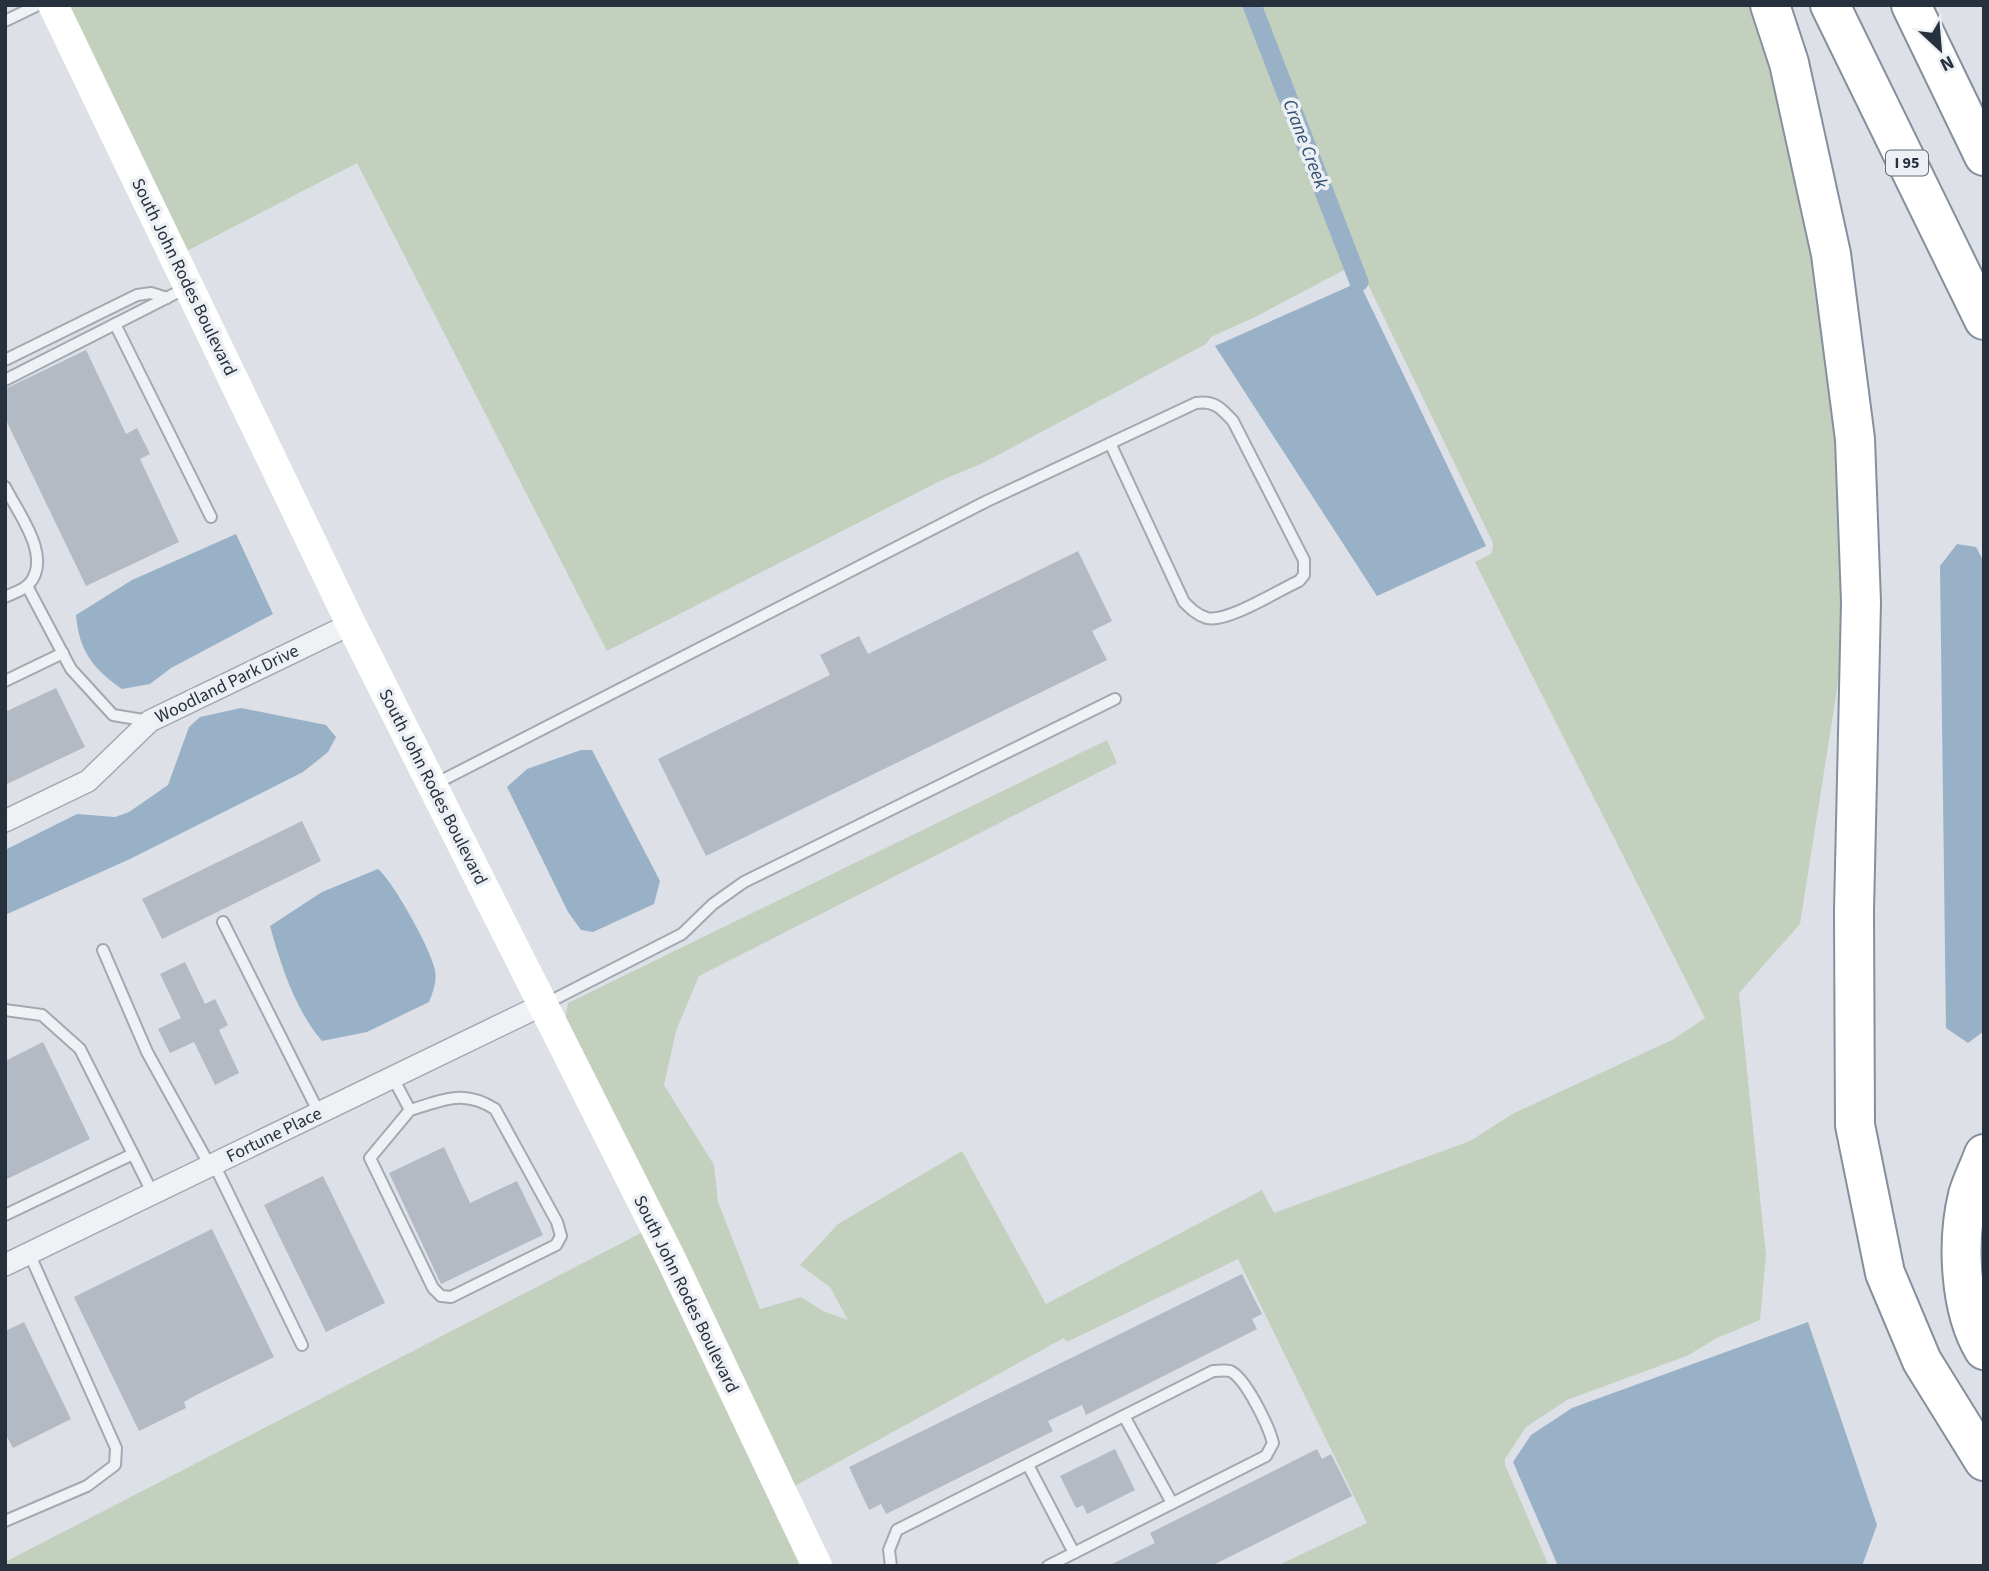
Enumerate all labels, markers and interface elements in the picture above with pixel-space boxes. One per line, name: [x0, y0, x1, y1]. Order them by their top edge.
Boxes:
north arrow: [1905, 14, 1975, 84]
text: N: [1935, 48, 1958, 78]
water label: Crane Creek: [1276, 95, 1335, 194]
road number: I 95: [1886, 150, 1928, 176]
street label: South John Rodes Boulevard: [125, 174, 243, 380]
street label: Woodland Park Drive: [151, 638, 303, 730]
street label: South John Rodes Boulevard: [373, 685, 493, 889]
street label: Fortune Place: [222, 1101, 326, 1169]
street label: South John Rodes Boulevard: [627, 1191, 745, 1397]

